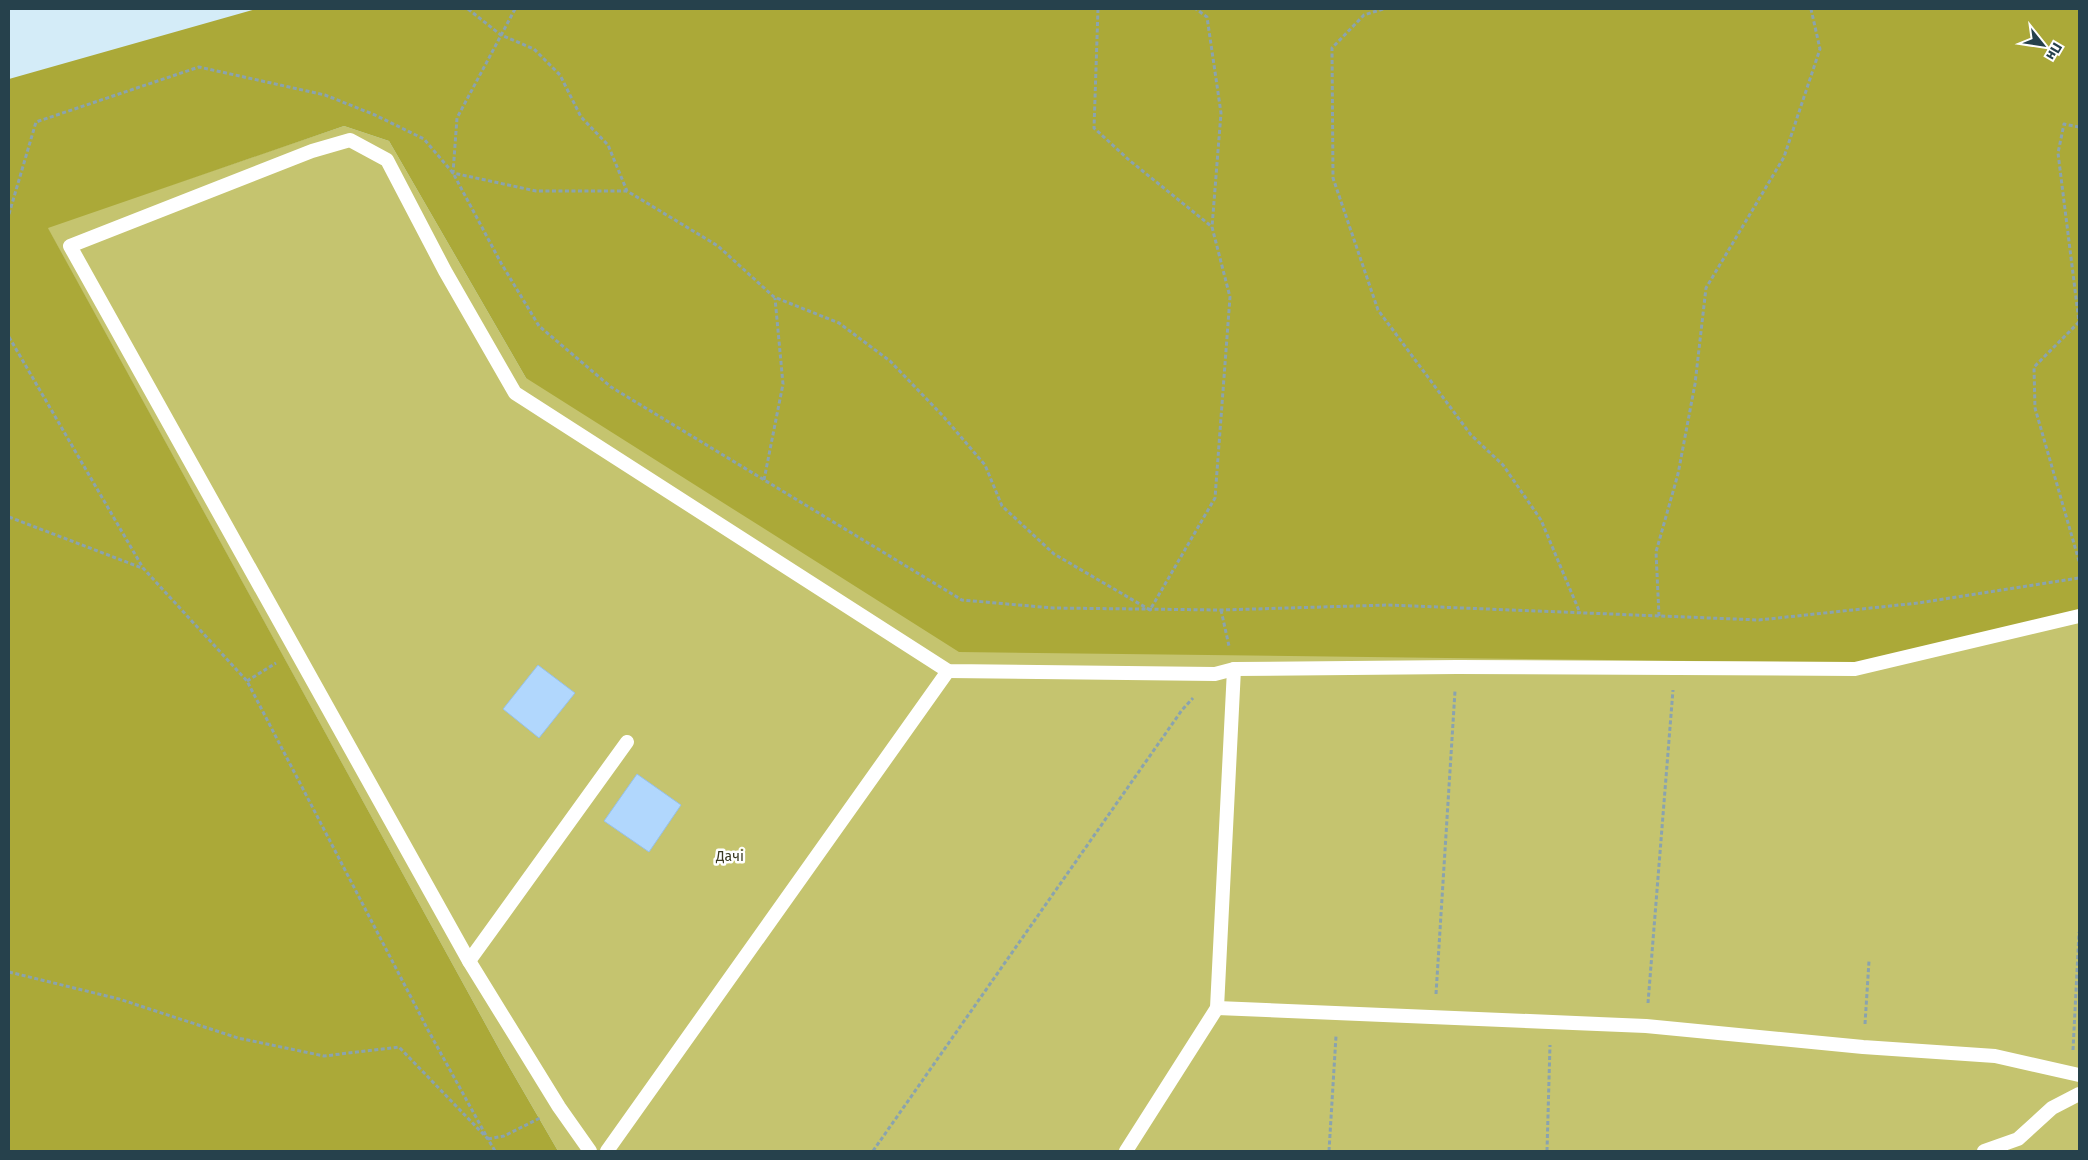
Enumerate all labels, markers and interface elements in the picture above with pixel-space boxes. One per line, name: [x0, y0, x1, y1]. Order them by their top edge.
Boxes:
north arrow: [2018, 20, 2068, 70]
text: Пн: [2042, 39, 2066, 63]
park label: Дачі: [715, 848, 744, 865]

